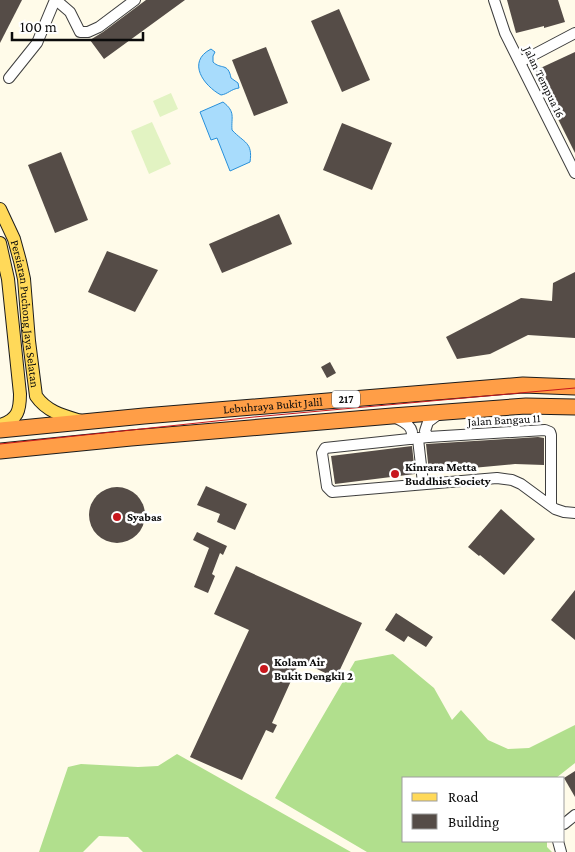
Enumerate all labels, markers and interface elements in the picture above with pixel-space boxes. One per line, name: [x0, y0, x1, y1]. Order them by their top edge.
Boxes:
scale bar: [12, 10, 144, 42]
text: 100 m: [20, 19, 57, 35]
street label: Jalan Tempua 16: [520, 43, 567, 120]
street label: Persiaran Puchong Jaya Selatan: [8, 238, 42, 389]
road number: 217: [332, 390, 360, 408]
street label: Lebuhraya Bukit Jalil: [223, 394, 323, 416]
street label: Jalan Bangau 11: [466, 411, 541, 429]
place label: Kinrara Metta Buddhist Society: [405, 460, 491, 488]
marker: Kinrara Metta Buddhist Society: [389, 468, 401, 480]
place label: Syabas: [127, 510, 162, 524]
marker: Syabas: [111, 511, 123, 523]
place label: Kolam Air Bukit Dengkil 2: [274, 655, 353, 683]
marker: Kolam Air Bukit Dengkil 2: [258, 663, 270, 675]
legend: [402, 777, 565, 842]
text: Road: [448, 789, 479, 805]
text: Building: [448, 814, 499, 831]

